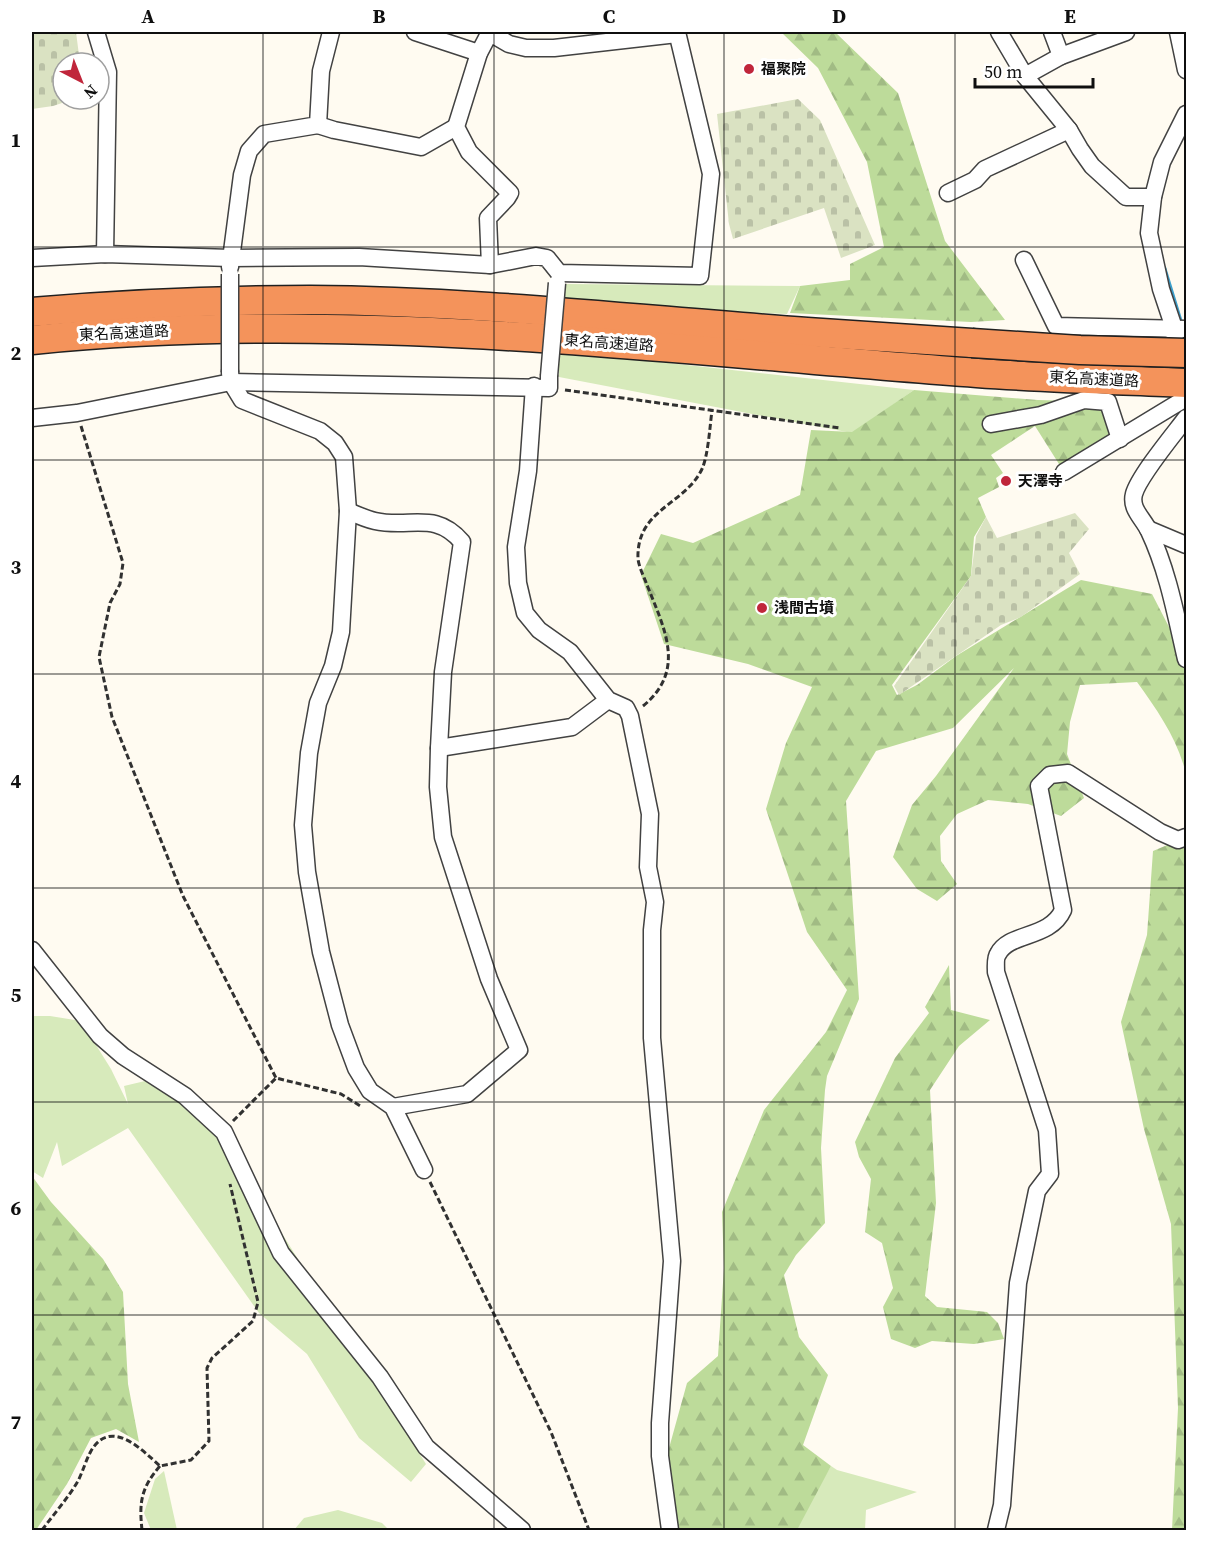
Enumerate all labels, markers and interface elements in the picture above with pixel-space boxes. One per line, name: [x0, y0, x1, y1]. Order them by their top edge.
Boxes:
text: A: [141, 2, 155, 30]
text: B: [372, 2, 386, 30]
text: C: [603, 2, 615, 30]
text: D: [832, 2, 846, 30]
text: E: [1064, 2, 1076, 30]
north arrow: [51, 51, 111, 111]
scale bar: [975, 51, 1094, 89]
place label: 福聚院: [760, 58, 806, 79]
text: 50 m: [984, 59, 1022, 84]
marker: 福聚院: [742, 62, 756, 76]
text: N: [79, 80, 103, 104]
text: 1: [11, 126, 21, 154]
street label: 東名高速道路: [78, 320, 169, 345]
street label: 東名高速道路: [563, 329, 655, 356]
text: 2: [11, 339, 22, 367]
street label: 東名高速道路: [1049, 366, 1140, 391]
place label: 天澤寺: [1018, 470, 1063, 491]
marker: 天澤寺: [999, 474, 1013, 488]
text: 3: [11, 553, 22, 581]
place label: 浅間古墳: [774, 597, 834, 618]
marker: 浅間古墳: [755, 601, 769, 615]
text: 4: [11, 767, 22, 795]
text: 5: [11, 981, 22, 1009]
text: 6: [11, 1194, 22, 1222]
text: 7: [11, 1408, 22, 1436]

